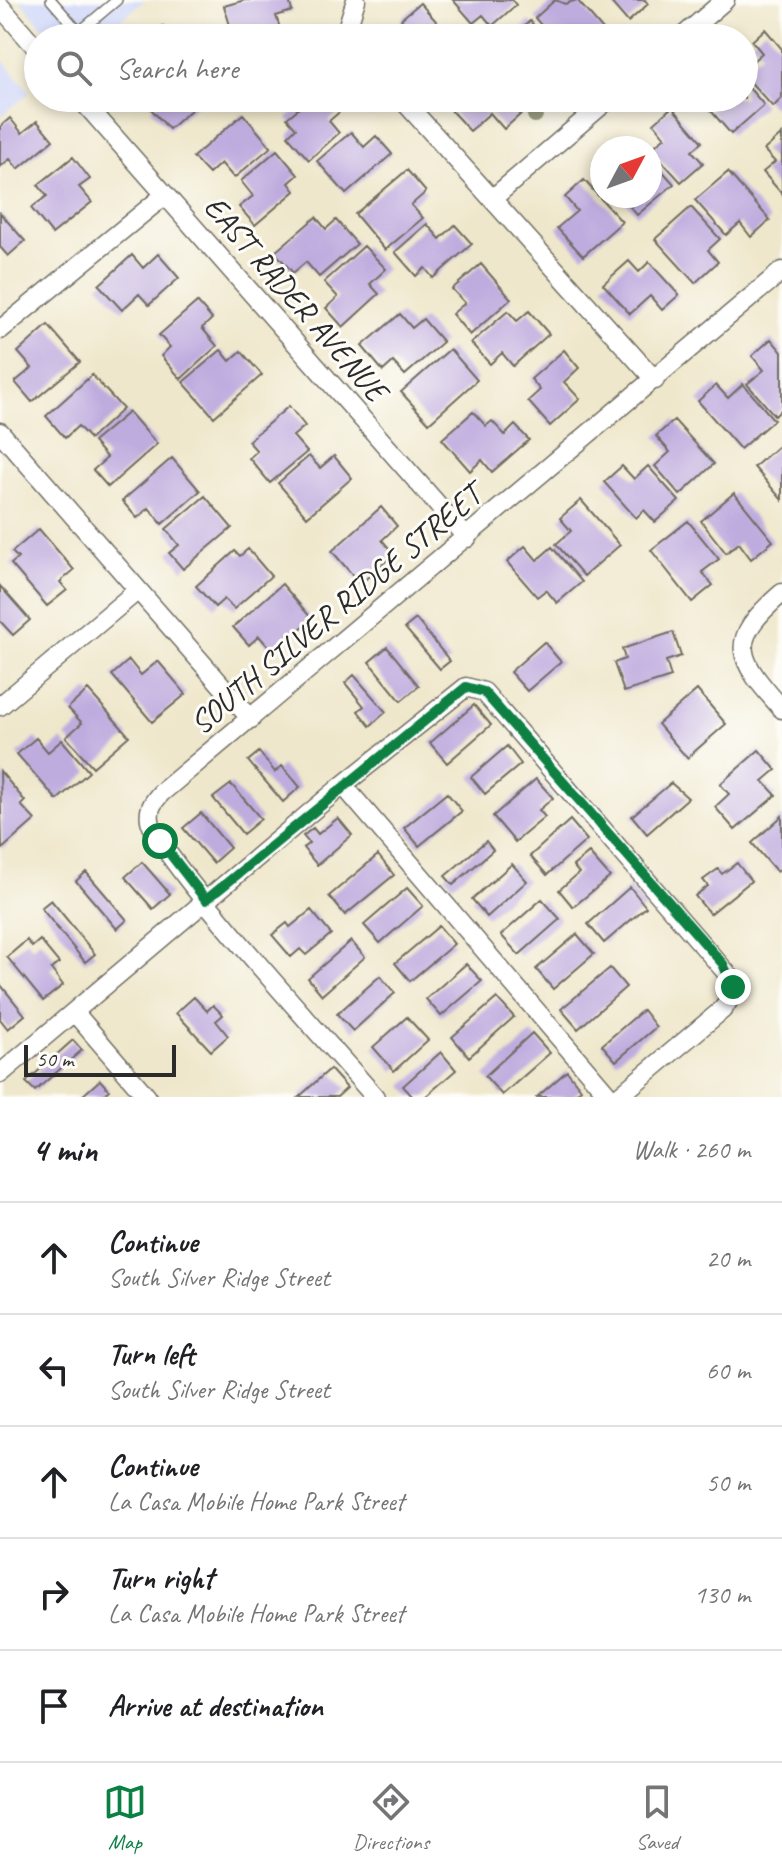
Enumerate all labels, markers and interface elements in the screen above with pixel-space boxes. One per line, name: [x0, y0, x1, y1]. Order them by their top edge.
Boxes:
search box: [24, 24, 758, 112]
icon: search: [52, 46, 96, 90]
text: Search here: [116, 49, 238, 87]
north arrow: [590, 136, 662, 208]
street label: EAST RADER AVENUE: [195, 187, 399, 413]
street label: SOUTH SILVER RIDGE STREET: [181, 471, 495, 743]
route start: [142, 823, 178, 859]
route end: [715, 969, 751, 1005]
scale bar: [24, 1041, 176, 1077]
text: 50 m: [36, 1045, 73, 1073]
text: 4 min: [32, 1128, 97, 1171]
text: Walk · 260 m: [633, 1133, 750, 1166]
text: Continue: [108, 1223, 198, 1261]
icon: ahead: [32, 1236, 76, 1280]
text: 20 m: [706, 1242, 750, 1275]
text: South Silver Ridge Street: [108, 1261, 330, 1294]
text: Turn left: [108, 1335, 195, 1373]
icon: left: [32, 1348, 76, 1392]
text: 60 m: [706, 1354, 750, 1387]
text: South Silver Ridge Street: [108, 1373, 330, 1406]
text: Continue: [108, 1447, 198, 1485]
icon: ahead: [32, 1460, 76, 1504]
text: 50 m: [706, 1466, 750, 1499]
text: La Casa Mobile Home Park Street: [108, 1485, 404, 1518]
text: Turn right: [108, 1559, 213, 1597]
icon: right: [32, 1572, 76, 1616]
text: 130 m: [694, 1578, 750, 1611]
text: La Casa Mobile Home Park Street: [108, 1597, 404, 1630]
icon: arrive: [32, 1684, 76, 1728]
text: Arrive at destination: [108, 1687, 323, 1725]
tab: Map: [103, 1780, 147, 1856]
tab: Directions: [353, 1780, 429, 1856]
tab: Saved: [635, 1780, 679, 1856]

